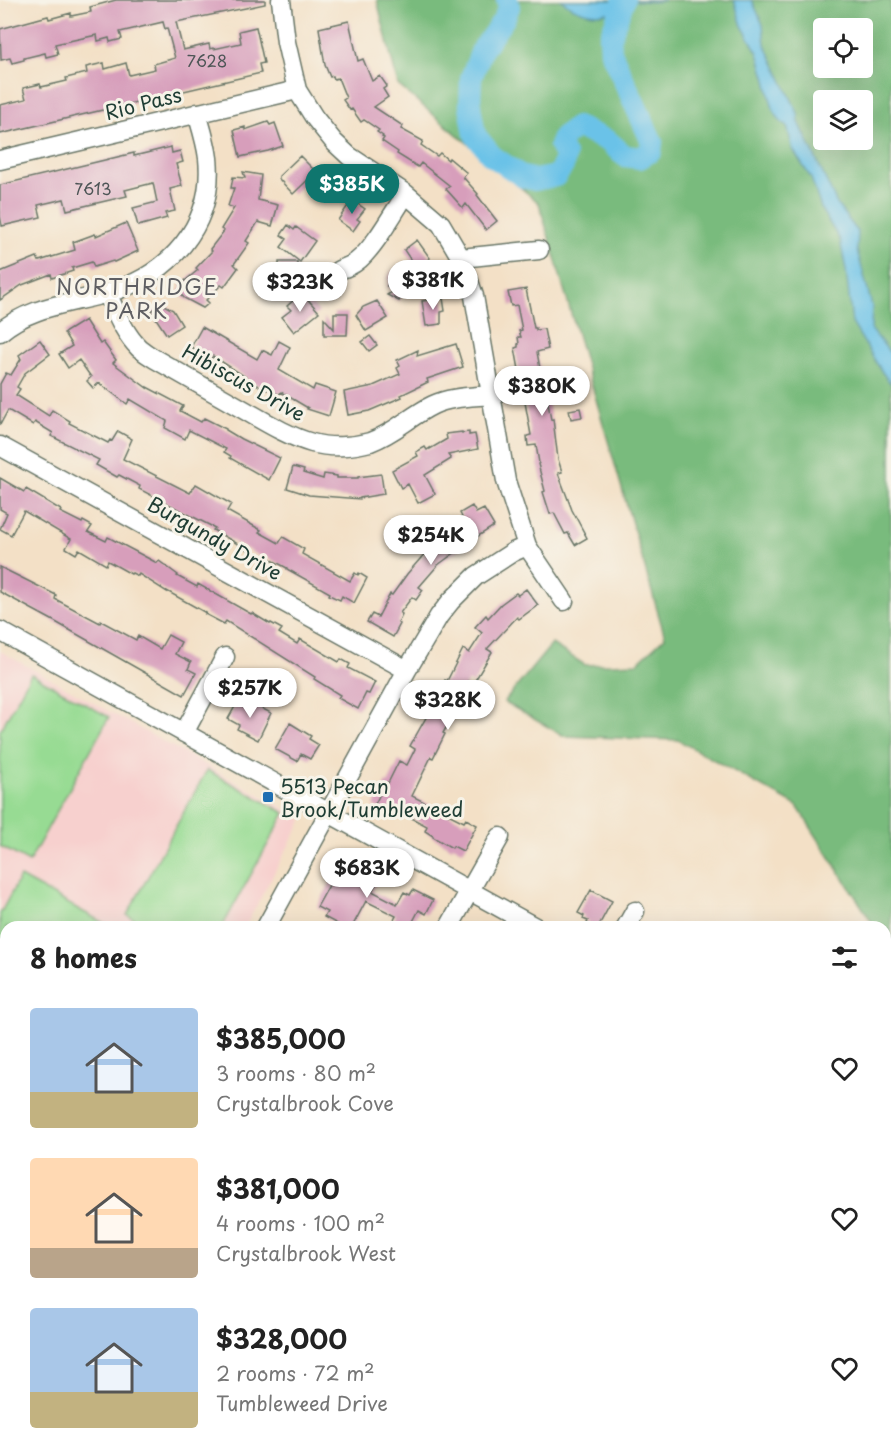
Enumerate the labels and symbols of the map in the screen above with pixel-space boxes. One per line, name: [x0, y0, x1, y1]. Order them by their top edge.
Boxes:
house number: 7628: [187, 48, 227, 72]
street label: Rio Pass: [101, 79, 185, 127]
pin: $385K: [310, 164, 394, 215]
house number: 7613: [74, 176, 112, 200]
pin: $381K: [391, 260, 475, 311]
pin: $323K: [258, 262, 342, 313]
district label: NORTHRIDGE PARK: [56, 270, 218, 326]
street label: Hibiscus Drive: [177, 336, 311, 428]
pin: $380K: [500, 366, 584, 417]
street label: Burgundy Drive: [142, 489, 288, 587]
pin: $254K: [389, 515, 473, 566]
pin: $257K: [208, 668, 292, 719]
pin: $328K: [406, 680, 490, 731]
place label: 5513 Pecan Brook/Tumbleweed: [280, 771, 463, 824]
marker: 5513 Pecan Brook/Tumbleweed: [261, 790, 275, 804]
pin: $683K: [325, 848, 409, 899]

